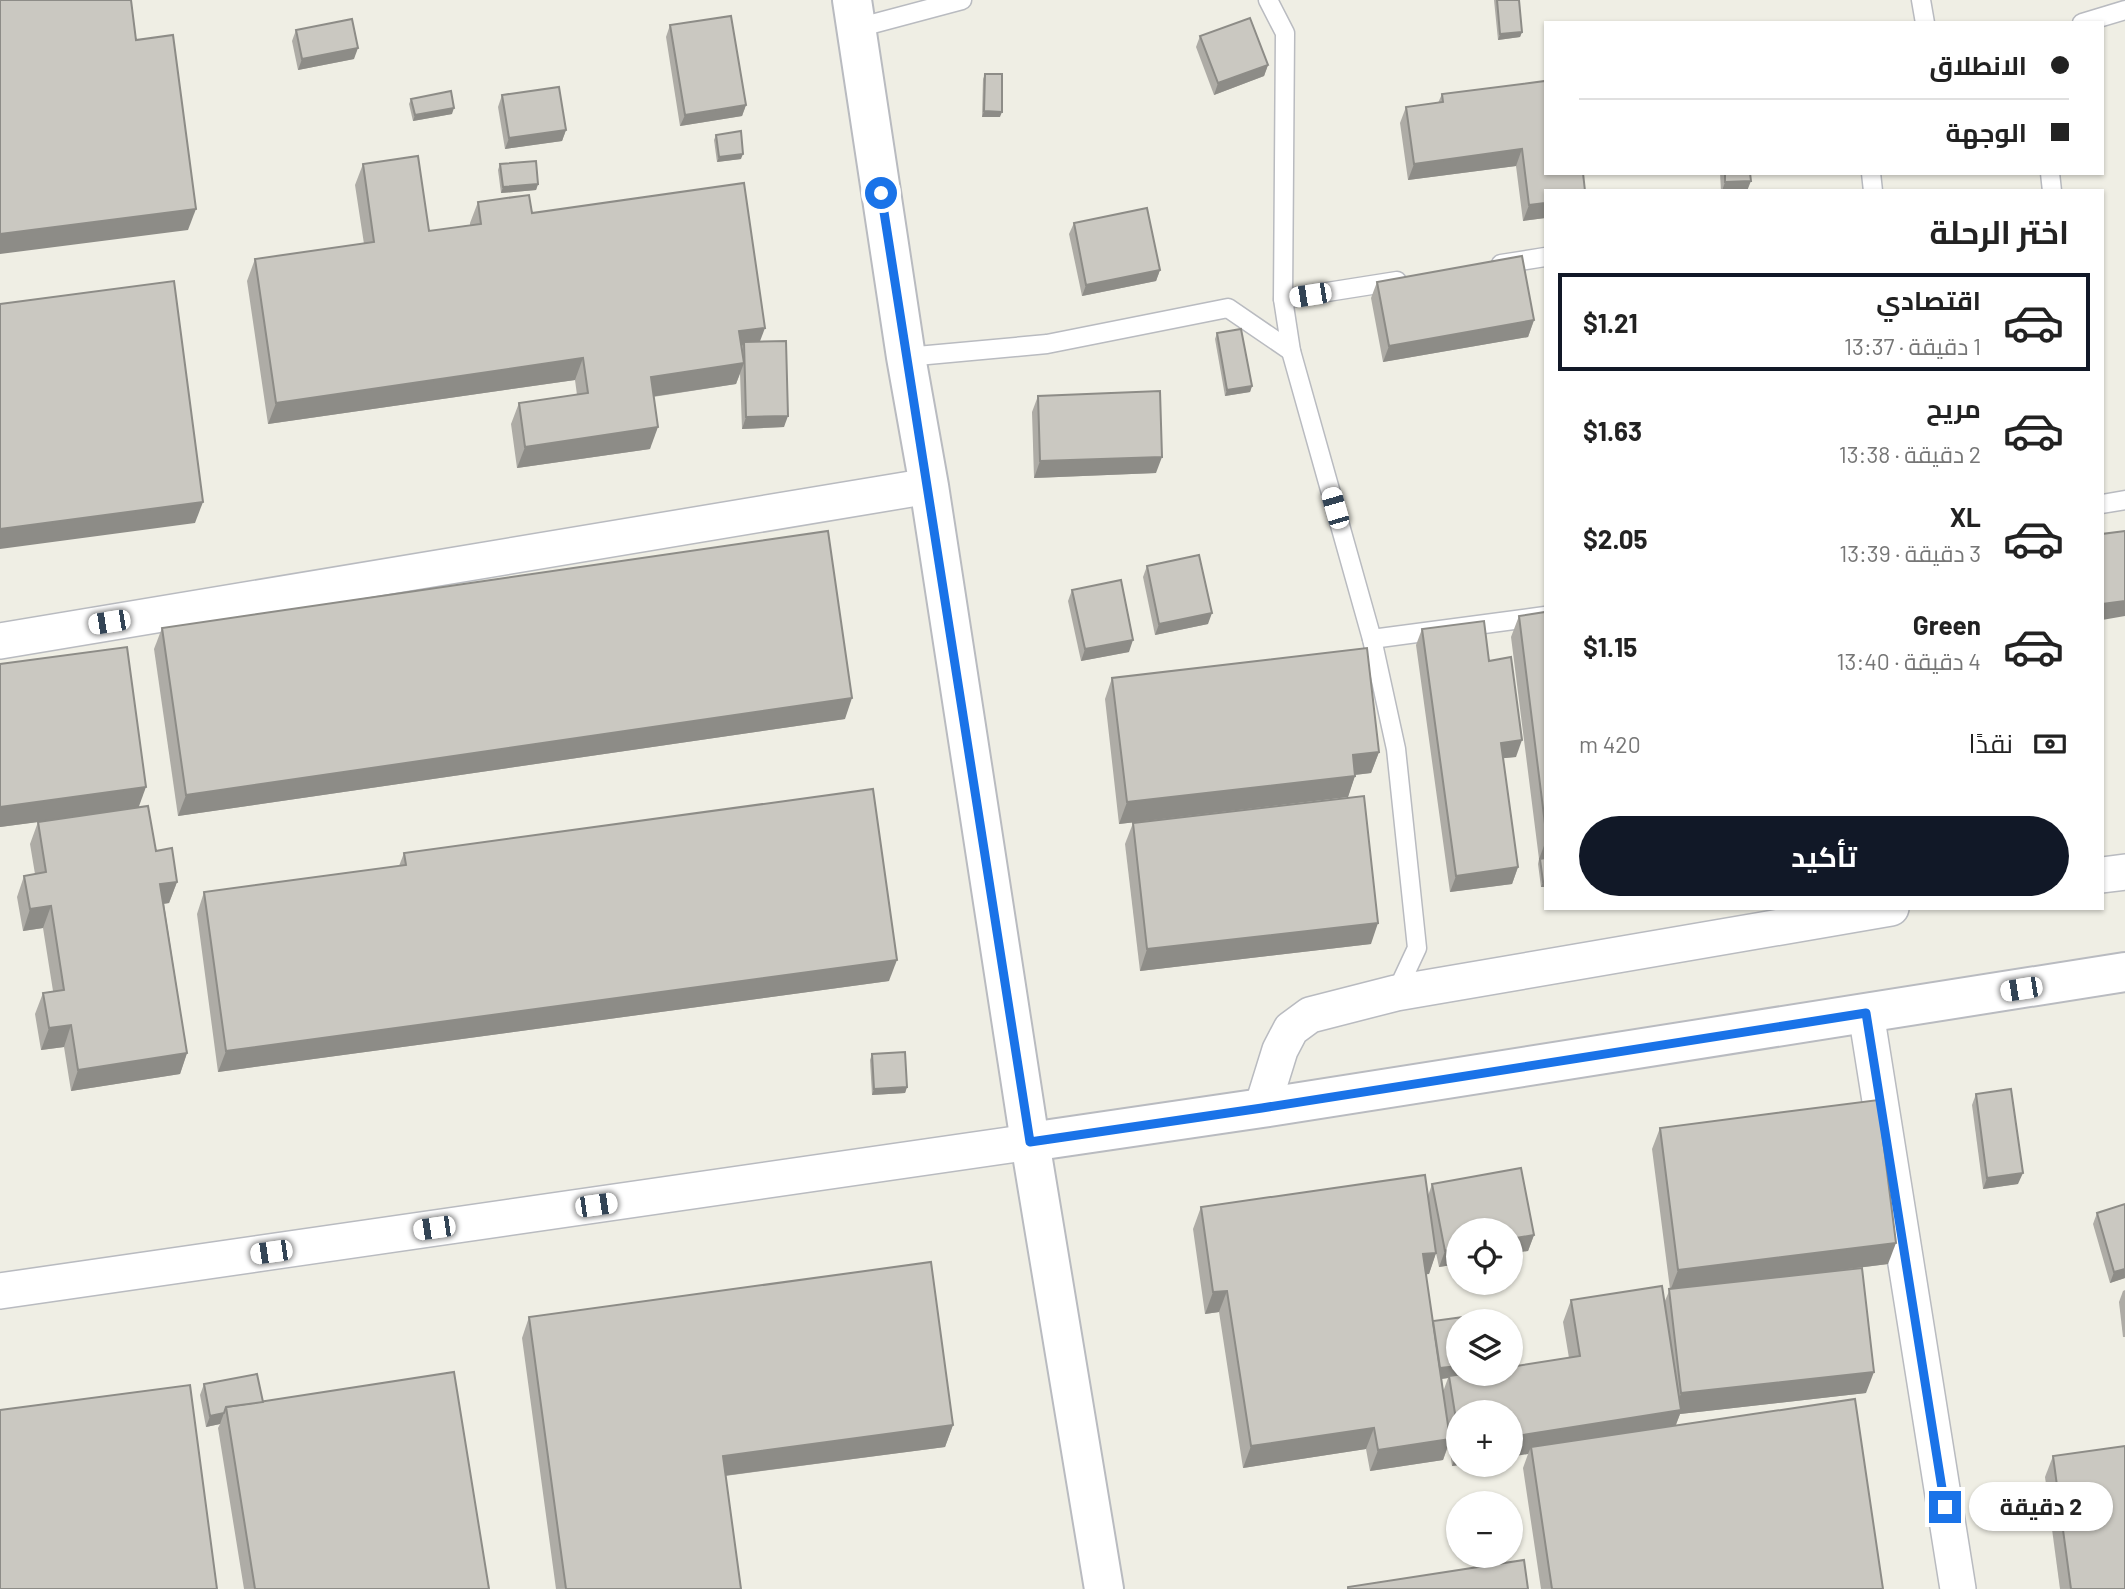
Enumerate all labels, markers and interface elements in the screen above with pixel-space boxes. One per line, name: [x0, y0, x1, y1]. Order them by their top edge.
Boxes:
text: الانطلاق: [1929, 49, 2027, 80]
text: الوجهة: [1946, 116, 2027, 147]
route start: [865, 177, 897, 209]
text: اختر الرحلة: [1930, 212, 2069, 250]
car: [1288, 281, 1333, 309]
text: اقتصادي: [1876, 284, 1981, 315]
icon: car: [2002, 291, 2065, 354]
text: $1.21: [1583, 307, 1638, 338]
text: 1 دقيقة · 13:37: [1844, 332, 1981, 360]
text: مريح: [1926, 392, 1981, 423]
icon: car: [2002, 399, 2065, 462]
text: $1.63: [1583, 415, 1642, 446]
text: 2 دقيقة · 13:38: [1839, 440, 1981, 468]
car: [1320, 485, 1351, 531]
text: XL: [1950, 501, 1981, 532]
icon: car: [2002, 507, 2065, 570]
text: $2.05: [1583, 523, 1648, 554]
text: 3 دقيقة · 13:39: [1839, 539, 1981, 567]
car: [87, 608, 132, 636]
text: Green: [1913, 609, 1981, 640]
icon: car: [2002, 615, 2065, 678]
text: $1.15: [1583, 631, 1637, 662]
text: 4 دقيقة · 13:40: [1836, 647, 1981, 675]
icon: cash: [2031, 725, 2069, 763]
text: نقدًا: [1969, 727, 2013, 758]
text: 420 m: [1579, 730, 1641, 758]
button: تأكيد: [1579, 816, 2069, 896]
car: [1999, 975, 2044, 1003]
car: [574, 1192, 619, 1218]
car: [412, 1215, 457, 1241]
map controls: [1446, 1218, 1523, 1568]
button: locate: [1446, 1218, 1523, 1295]
car: [249, 1239, 294, 1265]
button: layers: [1446, 1309, 1523, 1386]
button: +: [1446, 1400, 1523, 1477]
callout: 2 دقيقة: [1969, 1482, 2113, 1532]
button: −: [1446, 1491, 1523, 1568]
route end: [1929, 1491, 1961, 1523]
text: 2 دقيقة: [2000, 1492, 2082, 1520]

